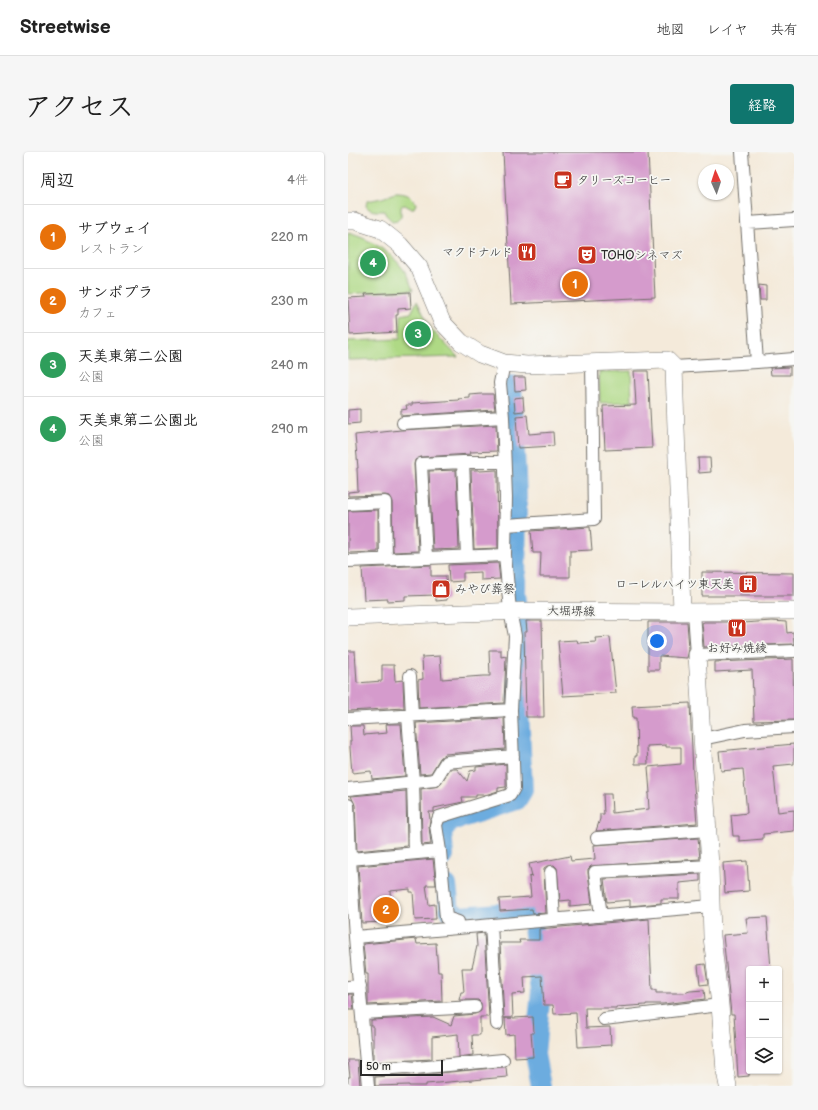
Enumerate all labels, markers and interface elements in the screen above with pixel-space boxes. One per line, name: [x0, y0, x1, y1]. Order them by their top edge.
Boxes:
text: Streetwise: [20, 16, 111, 39]
text: 地図: [657, 21, 685, 38]
text: レイヤ: [707, 21, 748, 38]
text: 共有: [770, 21, 798, 38]
button: 経路: [730, 84, 794, 124]
text: アクセス: [24, 91, 134, 124]
north arrow: [698, 164, 734, 200]
cafe icon: タリーズコーヒー: [552, 169, 574, 191]
text: 周辺: [40, 171, 74, 191]
text: 4件: [287, 172, 308, 188]
place label: タリーズコーヒー: [577, 173, 671, 188]
text: サブウェイ: [78, 219, 152, 238]
text: 1: [50, 229, 56, 245]
text: 220 m: [271, 229, 308, 245]
text: レストラン: [78, 241, 144, 257]
restaurant icon: マクドナルド: [516, 241, 538, 263]
theatre icon: TOHOシネマズ: [576, 244, 598, 266]
place label: マクドナルド: [442, 245, 513, 260]
pin: 4: [360, 248, 386, 278]
place label: TOHOシネマズ: [601, 248, 683, 263]
pin: 1: [562, 269, 588, 299]
text: サンポプラ: [78, 283, 153, 302]
text: 2: [49, 293, 57, 309]
text: 230 m: [271, 293, 308, 309]
text: カフェ: [78, 305, 117, 321]
pin: 3: [405, 319, 431, 349]
text: 天美東第二公園: [78, 347, 183, 366]
text: 3: [49, 357, 57, 373]
text: 240 m: [271, 357, 308, 373]
text: 公園: [78, 369, 104, 385]
text: 天美東第二公園北: [78, 411, 198, 430]
text: 4: [49, 421, 57, 437]
text: 290 m: [271, 421, 308, 437]
text: 公園: [78, 433, 104, 449]
building icon: ローレルハイツ東天美: [737, 573, 759, 595]
place label: ローレルハイツ東天美: [615, 577, 734, 592]
shop icon: みやび葬祭: [430, 578, 452, 600]
place label: みやび葬祭: [455, 582, 515, 597]
street label: 大堀堺線: [547, 604, 595, 619]
restaurant icon: お好み焼綾: [726, 617, 748, 639]
your location: [647, 631, 667, 651]
place label: お好み焼綾: [707, 641, 767, 656]
pin: 2: [373, 895, 399, 925]
map controls: [746, 966, 782, 1074]
button: +: [746, 966, 782, 1002]
button: −: [746, 1002, 782, 1038]
button: layers: [746, 1038, 782, 1074]
scale bar: [360, 1058, 443, 1077]
text: 50 m: [366, 1060, 391, 1073]

